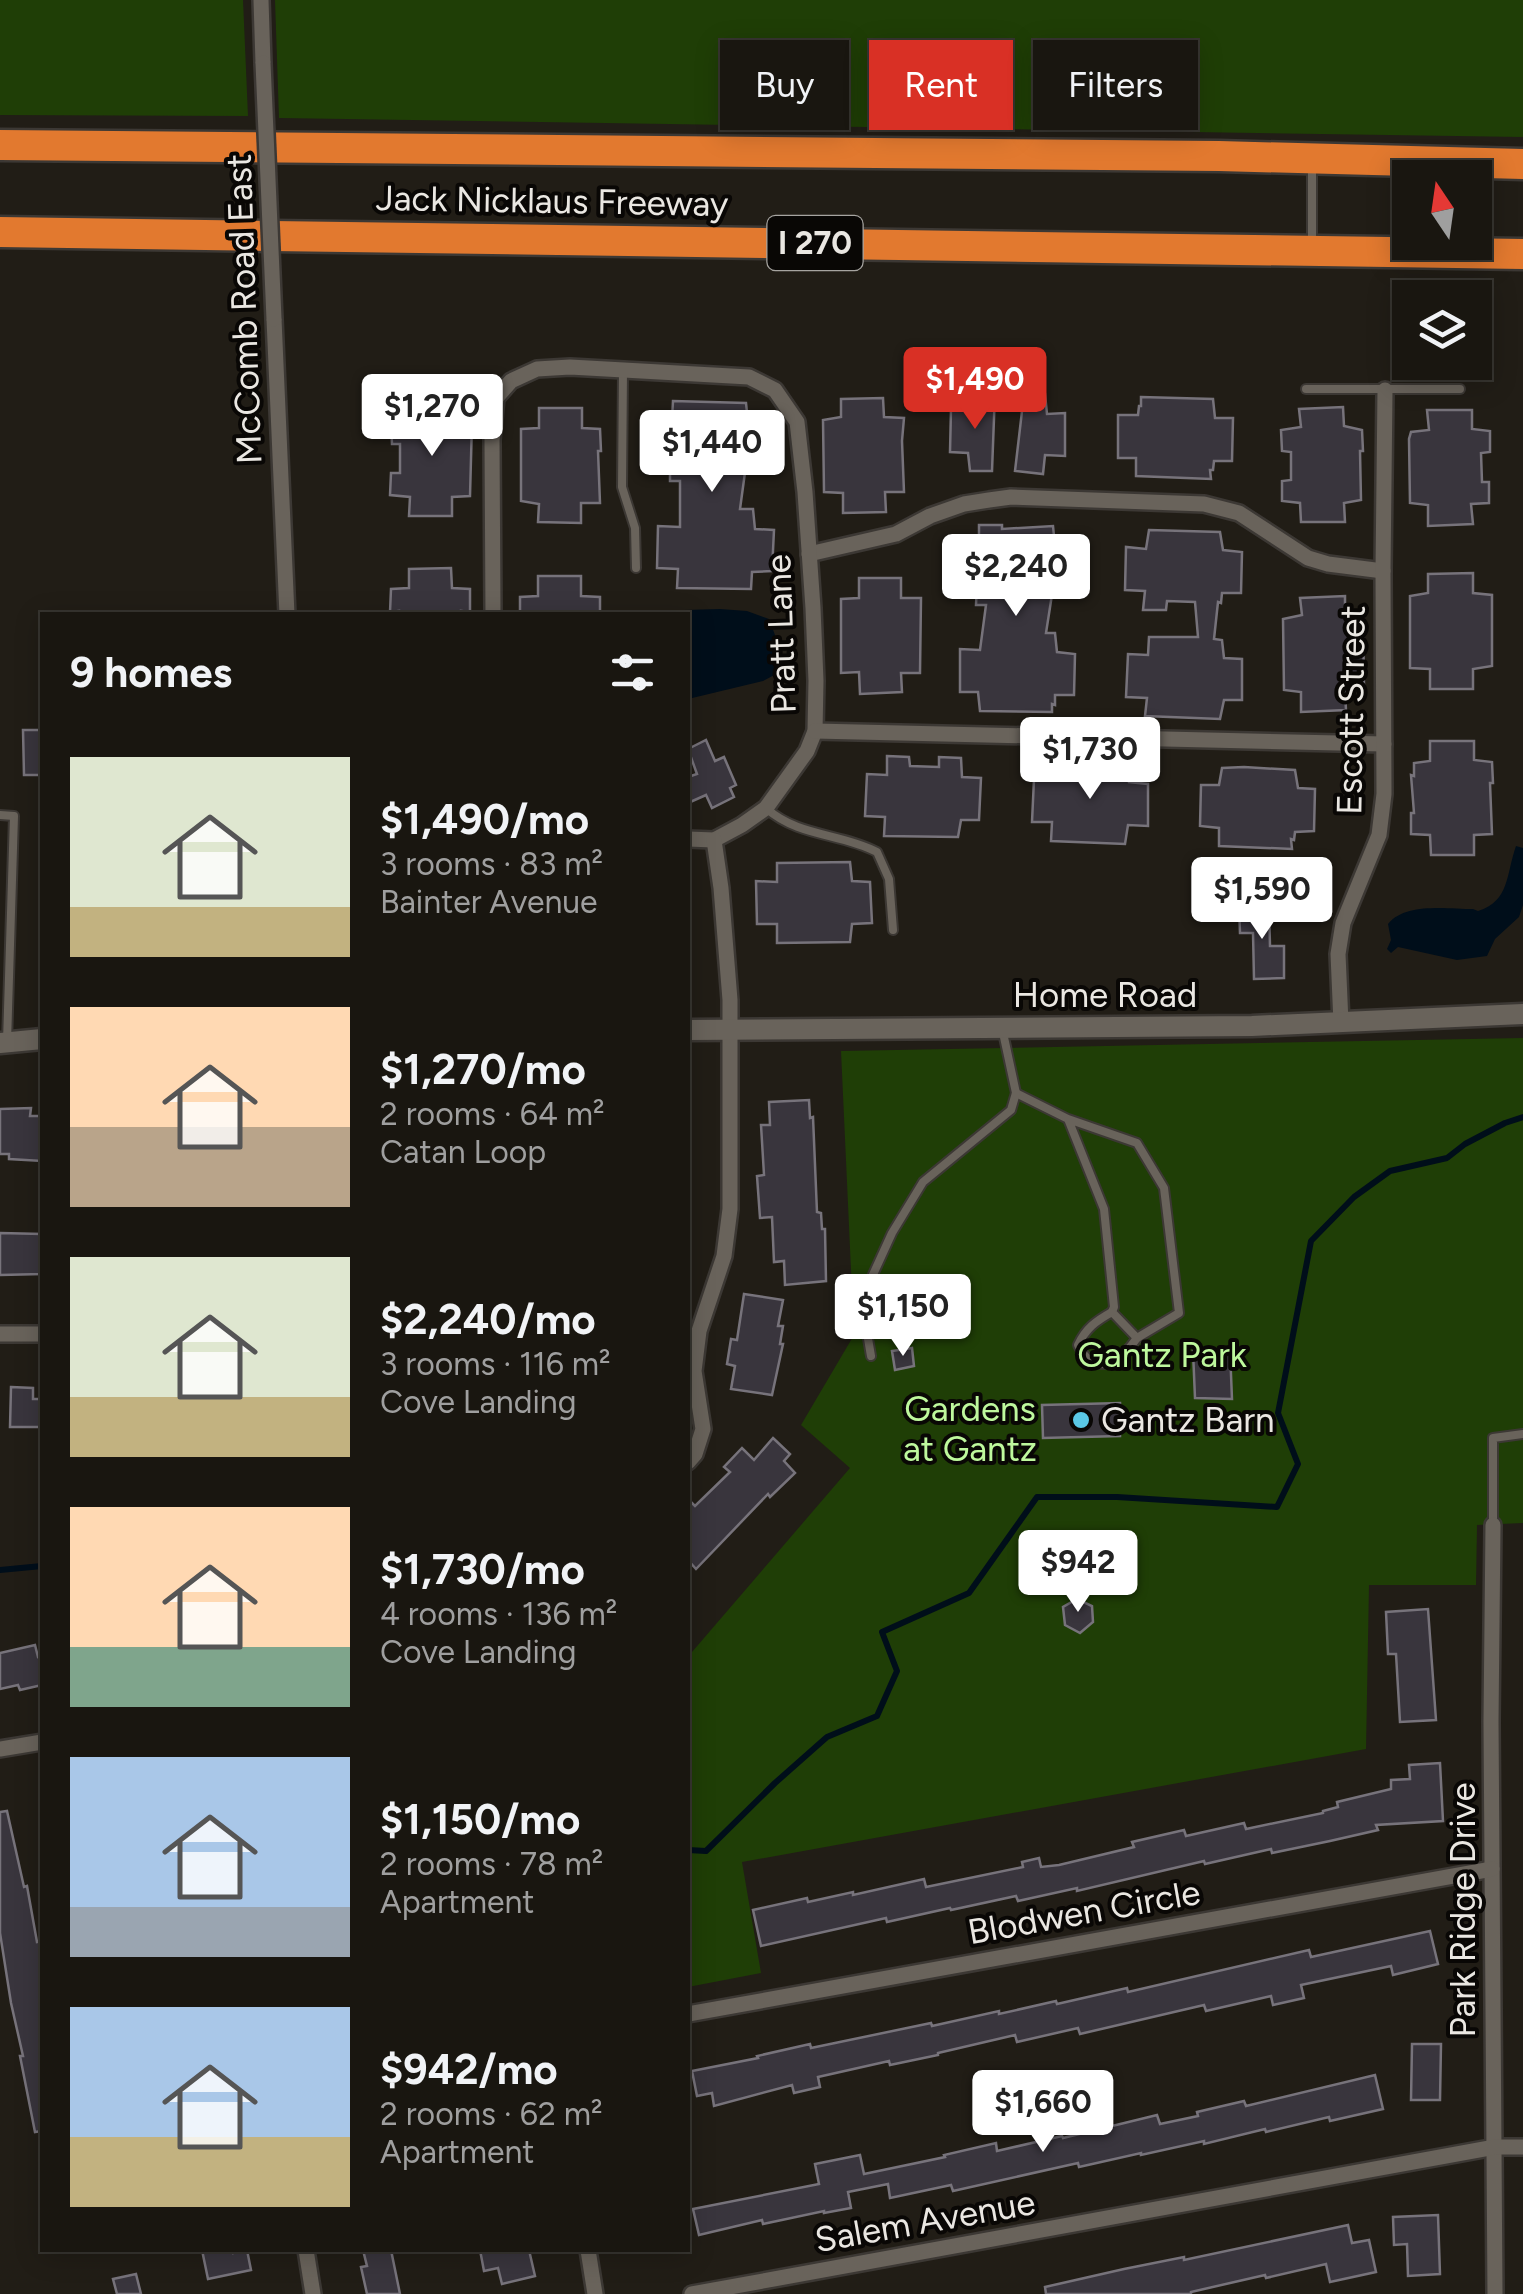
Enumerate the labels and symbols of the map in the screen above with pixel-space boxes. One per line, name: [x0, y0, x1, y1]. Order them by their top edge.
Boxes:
street label: McComb Road East: [218, 153, 270, 465]
north arrow: [1392, 160, 1492, 260]
street label: Jack Nicklaus Freeway: [375, 177, 729, 225]
road number: I 270: [768, 216, 862, 270]
pin: $1,490: [894, 347, 1056, 432]
pin: $1,270: [351, 374, 513, 459]
pin: $1,440: [631, 410, 793, 495]
pin: $2,240: [935, 534, 1097, 619]
street label: Pratt Lane: [757, 554, 805, 714]
street label: Escott Street: [1328, 605, 1374, 815]
pin: $1,730: [1009, 717, 1171, 802]
pin: $1,590: [1181, 857, 1343, 942]
street label: Home Road: [1013, 974, 1197, 1016]
pin: $1,150: [822, 1274, 984, 1359]
park label: Gantz Park: [1077, 1334, 1247, 1376]
park label: Gardens at Gantz: [903, 1388, 1037, 1470]
place label: Gantz Barn: [1101, 1399, 1275, 1441]
marker: Gantz Barn: [1070, 1409, 1092, 1431]
pin: $942: [1019, 1530, 1137, 1615]
street label: Park Ridge Drive: [1442, 1783, 1484, 2038]
street label: Blodwen Circle: [965, 1871, 1203, 1953]
pin: $1,660: [962, 2070, 1124, 2155]
street label: Salem Avenue: [812, 2181, 1038, 2261]

